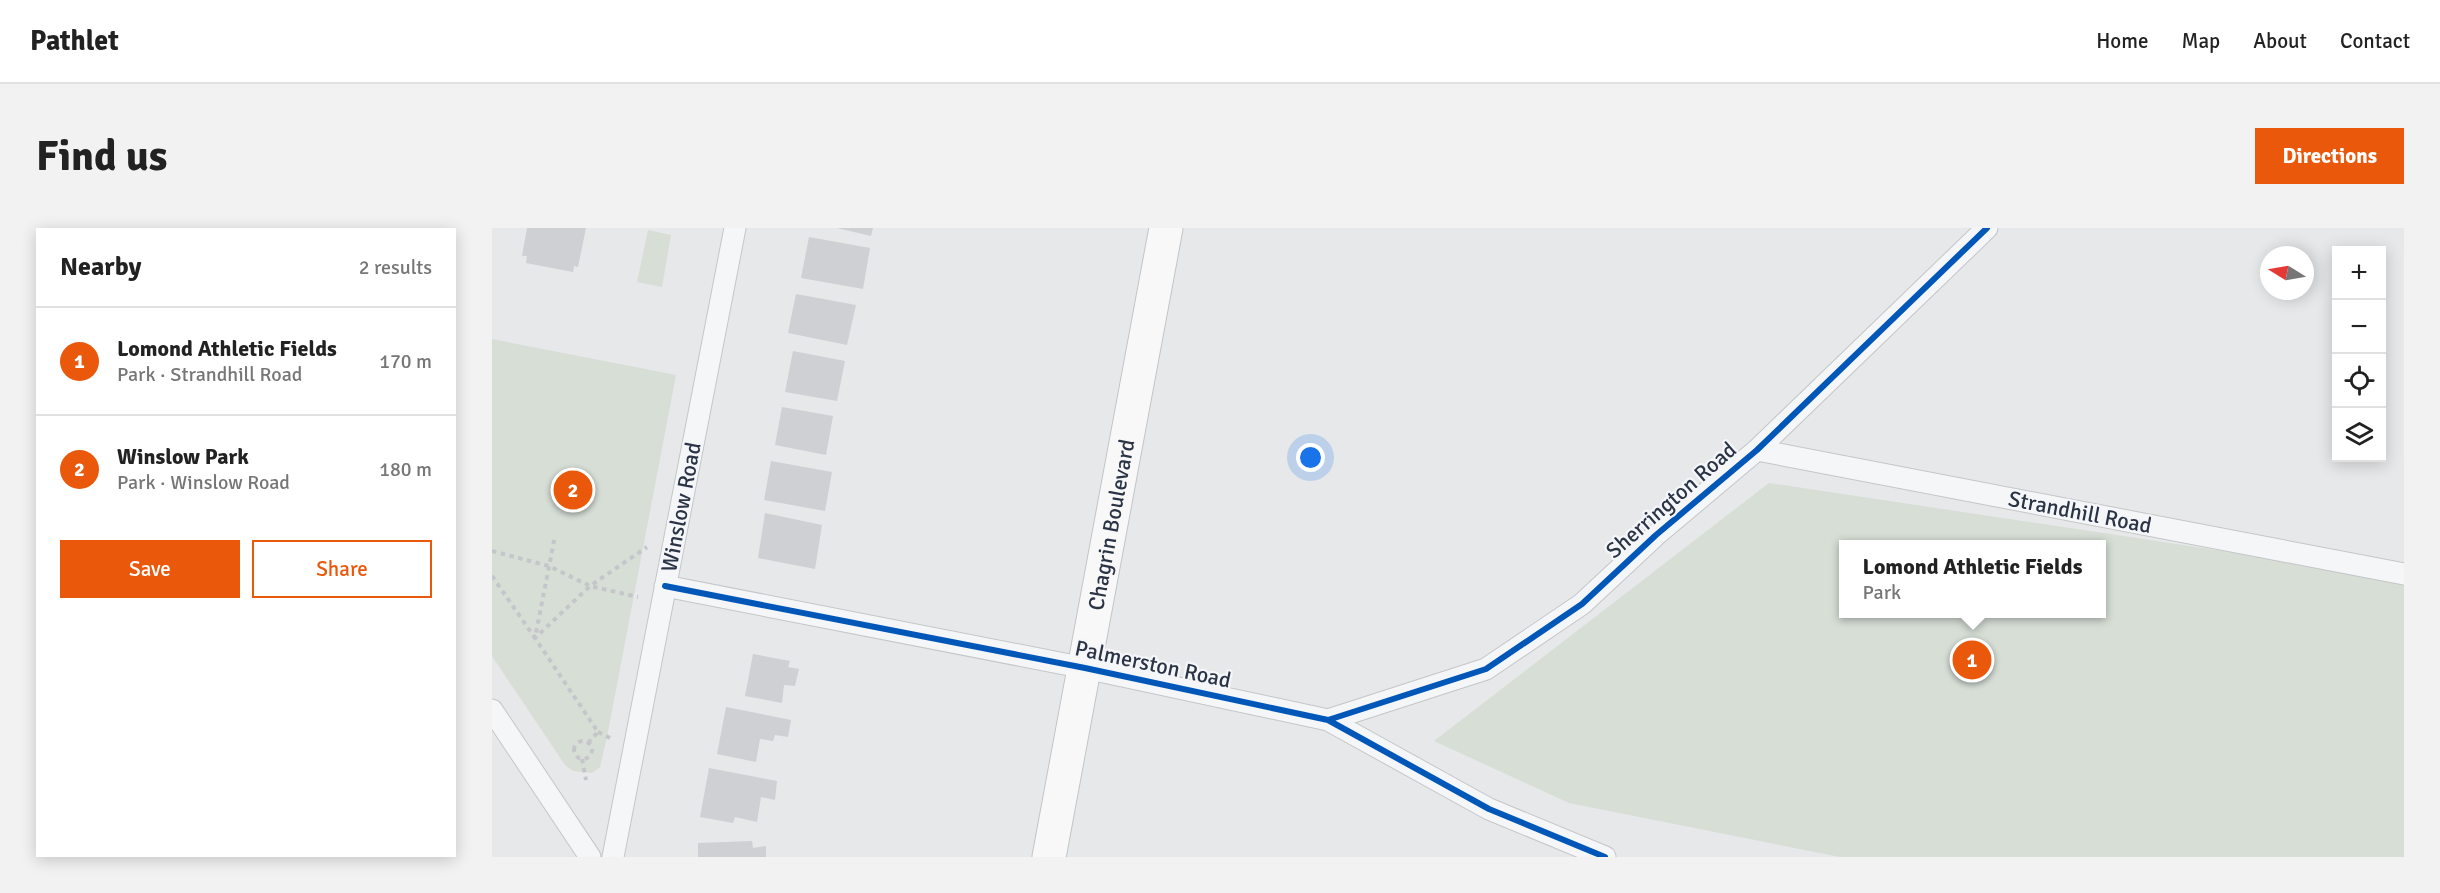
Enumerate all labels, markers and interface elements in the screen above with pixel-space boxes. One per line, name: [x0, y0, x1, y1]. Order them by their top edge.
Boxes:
text: Pathlet: [30, 24, 119, 58]
text: Home: [2096, 28, 2149, 54]
text: Map: [2182, 28, 2220, 54]
text: About: [2253, 28, 2307, 54]
text: Contact: [2340, 28, 2410, 54]
button: Directions: [2255, 128, 2404, 184]
text: Find us: [36, 131, 167, 182]
north arrow: [2260, 246, 2314, 300]
map controls: [2332, 246, 2386, 462]
button: +: [2332, 246, 2386, 300]
text: Nearby: [60, 251, 141, 283]
text: 2 results: [359, 255, 432, 280]
button: −: [2332, 300, 2386, 354]
text: Lomond Athletic Fields: [117, 335, 337, 362]
text: 1: [74, 349, 85, 374]
text: 170 m: [379, 349, 432, 374]
button: locate: [2332, 354, 2386, 408]
text: Park · Strandhill Road: [117, 362, 302, 387]
button: layers: [2332, 408, 2386, 462]
street label: Sherrington Road: [1600, 436, 1742, 564]
street label: Chagrin Boulevard: [1082, 437, 1140, 613]
street label: Winslow Road: [655, 440, 707, 574]
text: Winslow Park: [117, 443, 249, 470]
your location: [1296, 443, 1325, 472]
text: 2: [74, 457, 85, 482]
text: 180 m: [379, 457, 432, 482]
pin: 2: [554, 468, 592, 512]
text: Park · Winslow Road: [117, 470, 290, 495]
street label: Strandhill Road: [2006, 485, 2154, 539]
button: Save: [60, 540, 240, 598]
button: Share: [252, 540, 432, 598]
popup: [1839, 540, 2106, 618]
text: Lomond Athletic Fields: [1863, 553, 2082, 580]
text: Park: [1863, 580, 1901, 605]
street label: Palmerston Road: [1073, 634, 1233, 694]
pin: 1: [1952, 638, 1992, 682]

